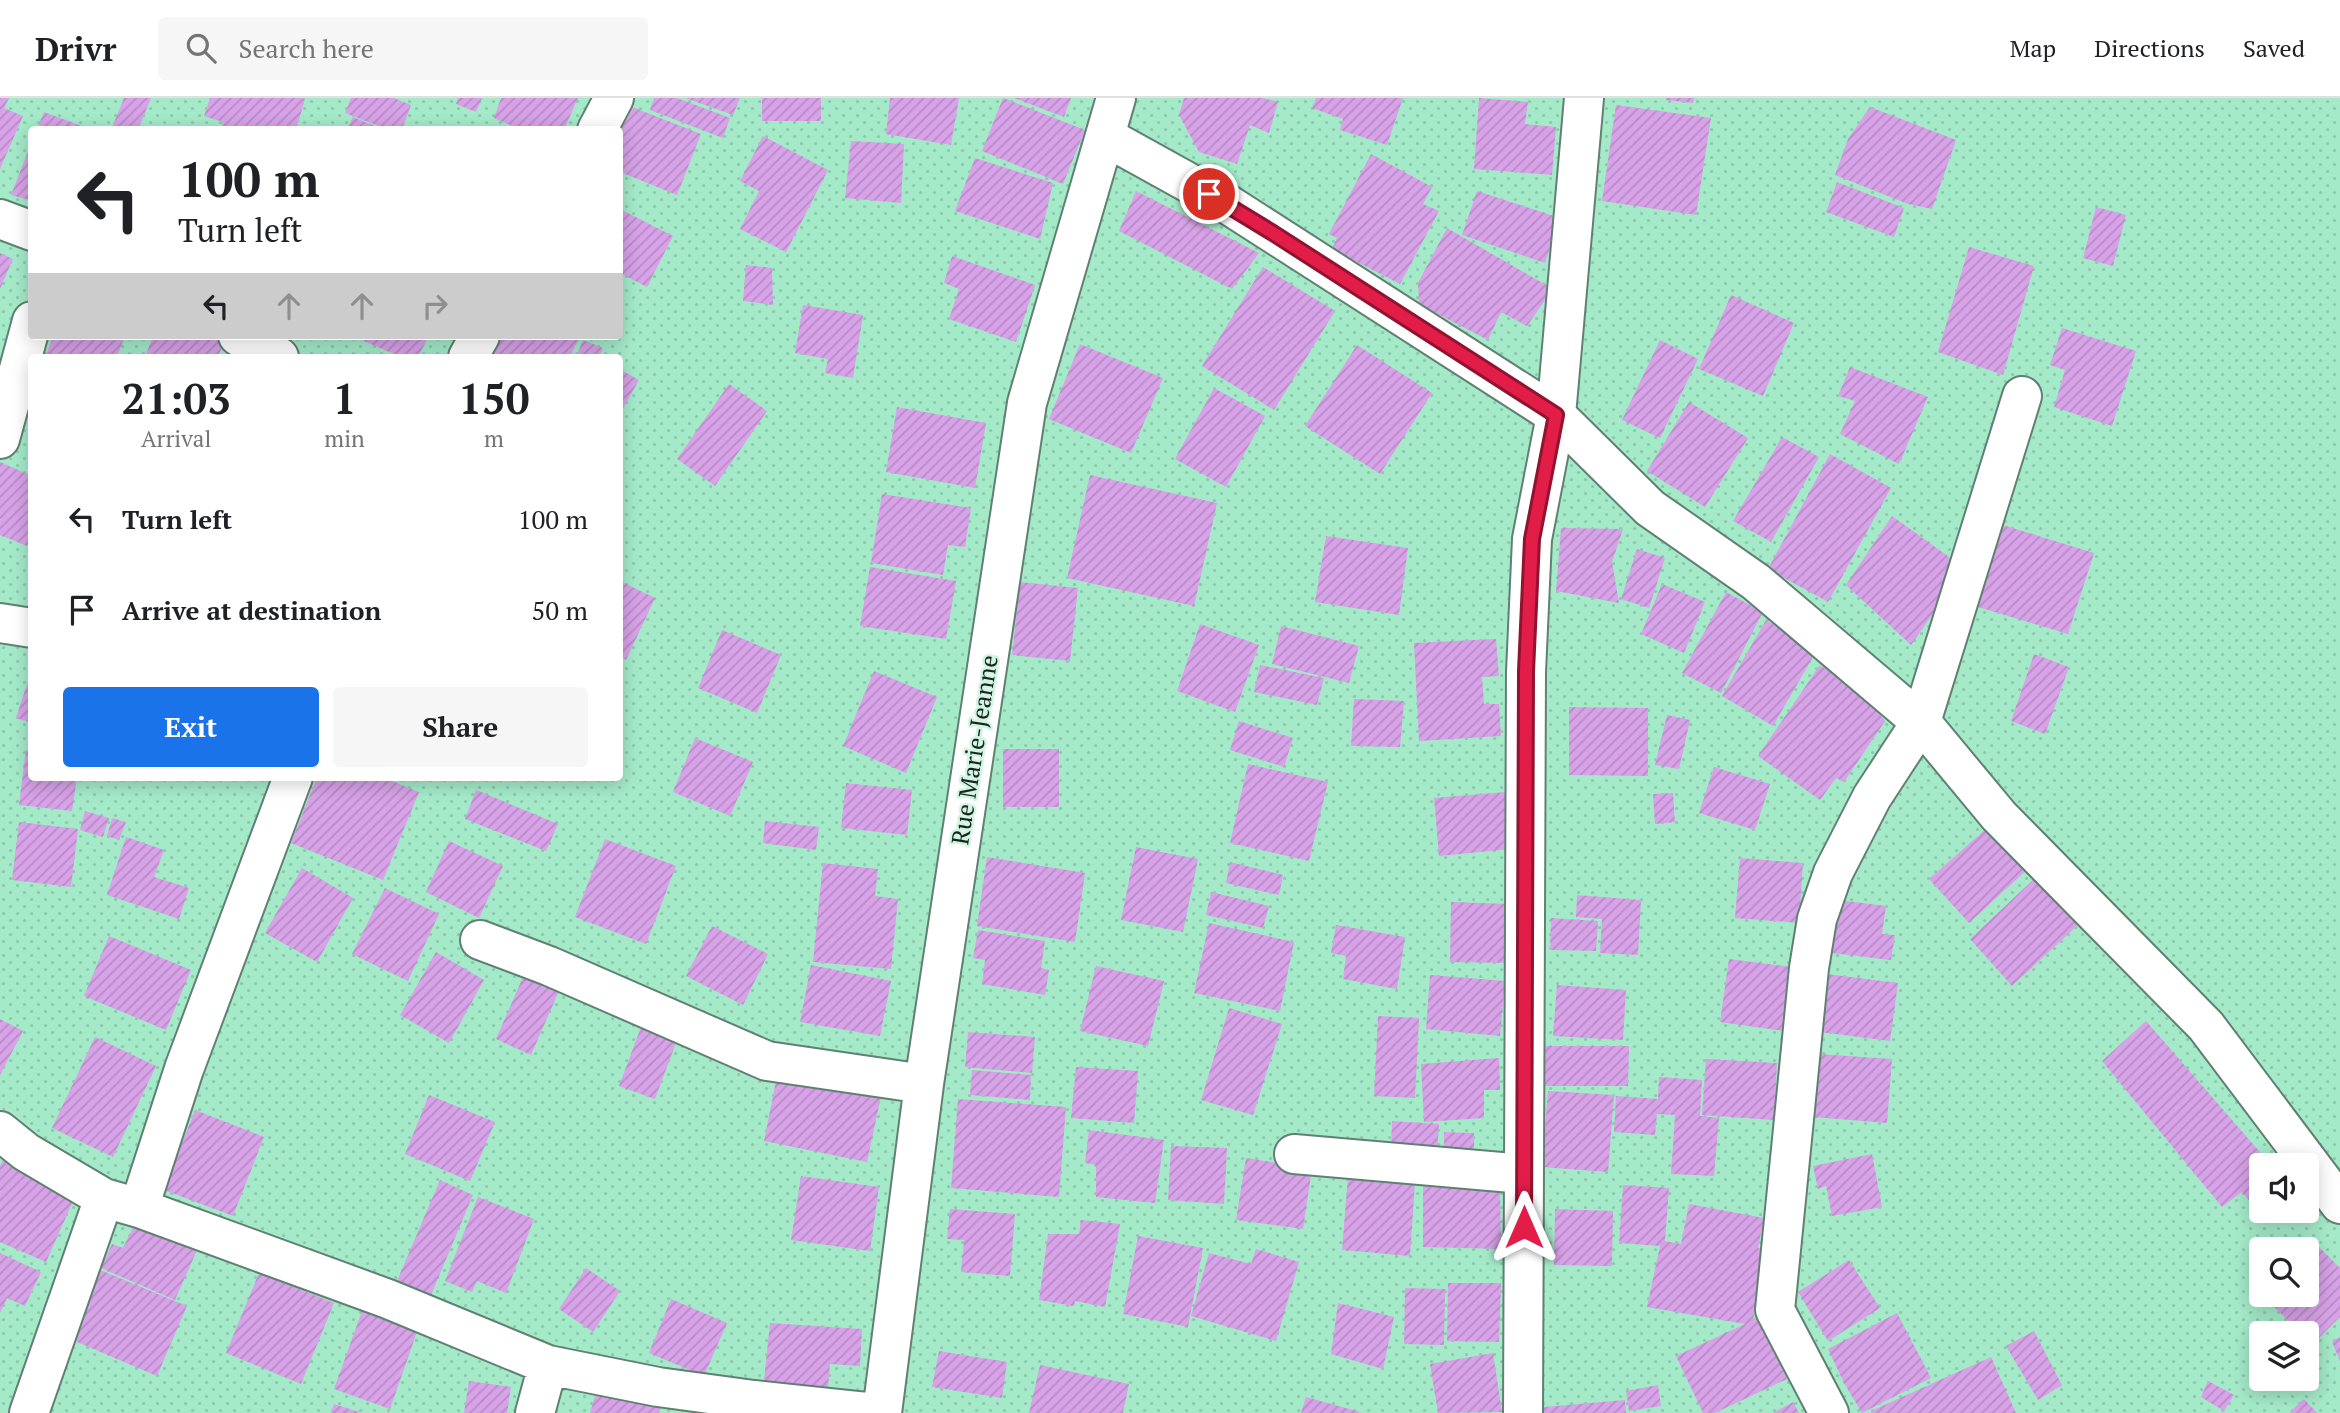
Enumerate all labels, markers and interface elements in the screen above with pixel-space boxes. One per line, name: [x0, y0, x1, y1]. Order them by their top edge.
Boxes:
search box: [158, 17, 648, 80]
text: Drivr: [35, 27, 116, 70]
icon: search: [182, 29, 220, 67]
text: Search here: [238, 31, 374, 65]
text: Map: [2010, 32, 2056, 64]
text: Directions: [2094, 32, 2205, 64]
text: Saved: [2243, 32, 2305, 64]
text: 100 m: [178, 146, 320, 211]
icon: left: [63, 154, 154, 245]
pin: [1179, 164, 1239, 224]
icon: arrive: [1190, 175, 1228, 213]
text: Turn left: [178, 209, 302, 251]
icon: left: [197, 287, 235, 325]
icon: ahead: [270, 287, 308, 325]
icon: ahead: [343, 287, 381, 325]
icon: right: [416, 287, 454, 325]
text: 21:03: [122, 370, 231, 426]
text: 1: [333, 370, 356, 426]
text: 150: [458, 370, 529, 426]
text: Arrival: [141, 423, 211, 454]
text: min: [324, 423, 365, 454]
text: m: [484, 423, 504, 454]
icon: left: [63, 500, 101, 538]
text: Turn left: [122, 502, 232, 536]
text: 100 m: [518, 502, 588, 536]
icon: arrive: [63, 591, 101, 629]
text: Arrive at destination: [122, 593, 381, 627]
text: 50 m: [532, 593, 588, 627]
street label: Rue Marie-Jeanne: [943, 653, 1005, 847]
button: Exit: [63, 687, 319, 767]
button: Share: [333, 687, 588, 767]
map controls: [2249, 1153, 2319, 1391]
button: sound: [2249, 1153, 2319, 1223]
position arrow: [1487, 1190, 1561, 1264]
button: search: [2249, 1237, 2319, 1307]
button: layers: [2249, 1321, 2319, 1391]

